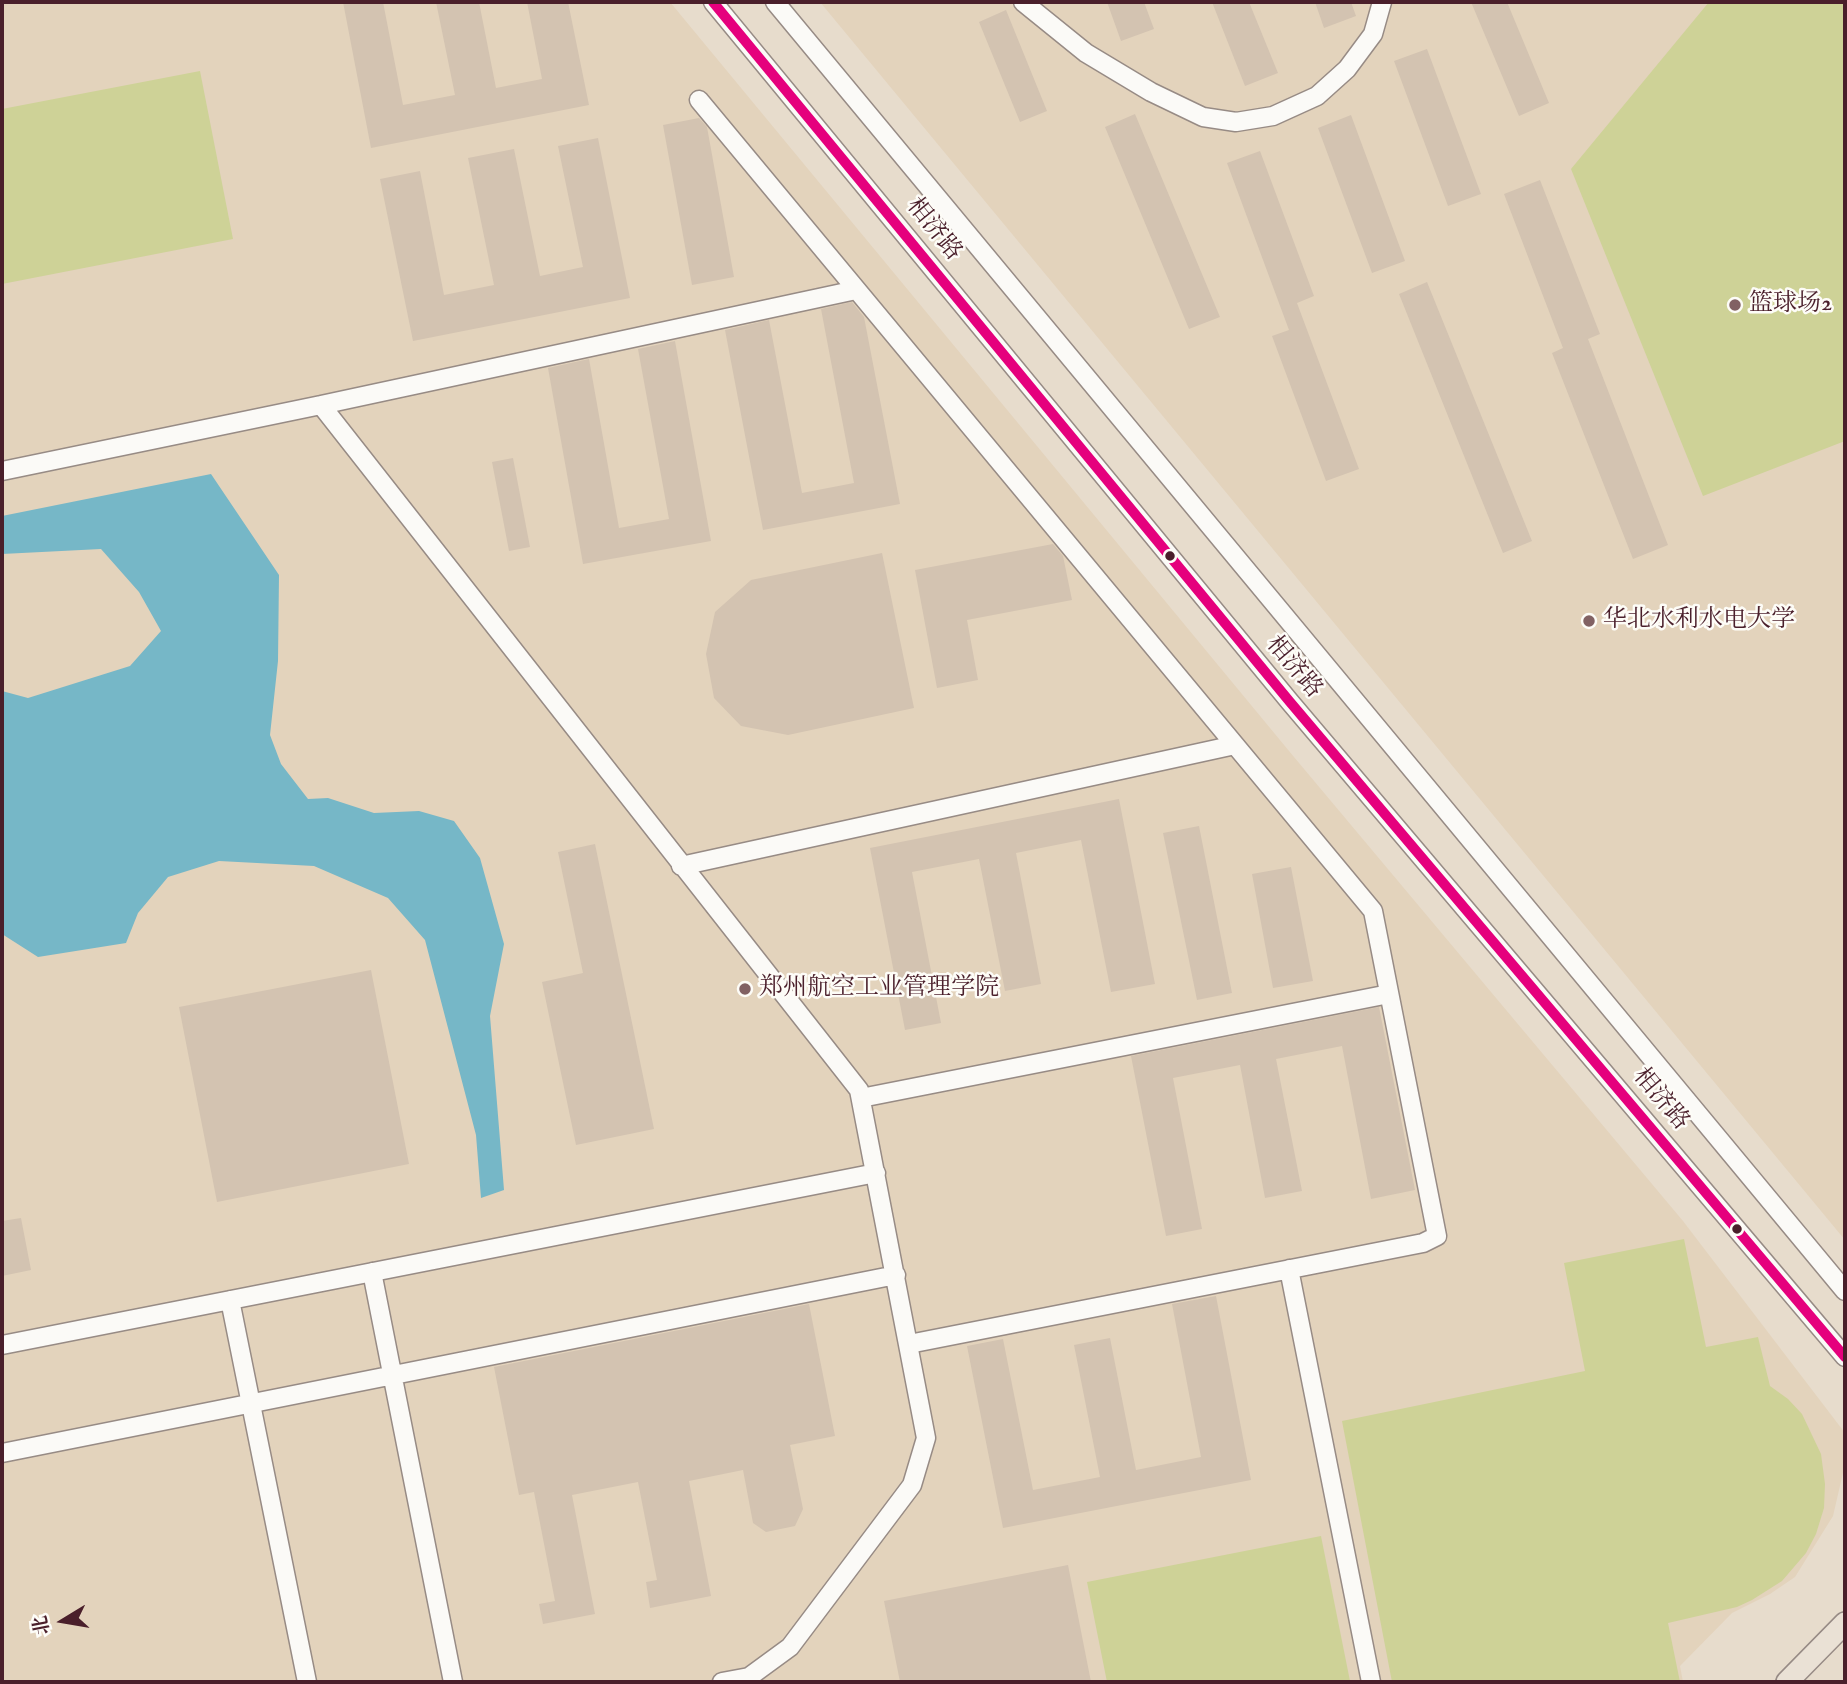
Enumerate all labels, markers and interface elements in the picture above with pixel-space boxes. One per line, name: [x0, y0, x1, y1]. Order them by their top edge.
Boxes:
street label: 相济路: [899, 193, 967, 267]
place label: 篮球场2: [1749, 291, 1832, 319]
marker: 篮球场2: [1727, 297, 1743, 313]
unlabelled marker: [1163, 549, 1177, 563]
place label: 华北水利水电大学: [1603, 607, 1795, 635]
marker: 华北水利水电大学: [1581, 613, 1597, 629]
street label: 相济路: [1259, 631, 1327, 705]
place label: 郑州航空工业管理学院: [759, 975, 999, 1003]
marker: 郑州航空工业管理学院: [737, 981, 753, 997]
street label: 相济路: [1626, 1063, 1694, 1137]
unlabelled marker: [1730, 1222, 1744, 1236]
north arrow: [28, 1586, 98, 1656]
text: 北: [29, 1613, 56, 1637]

